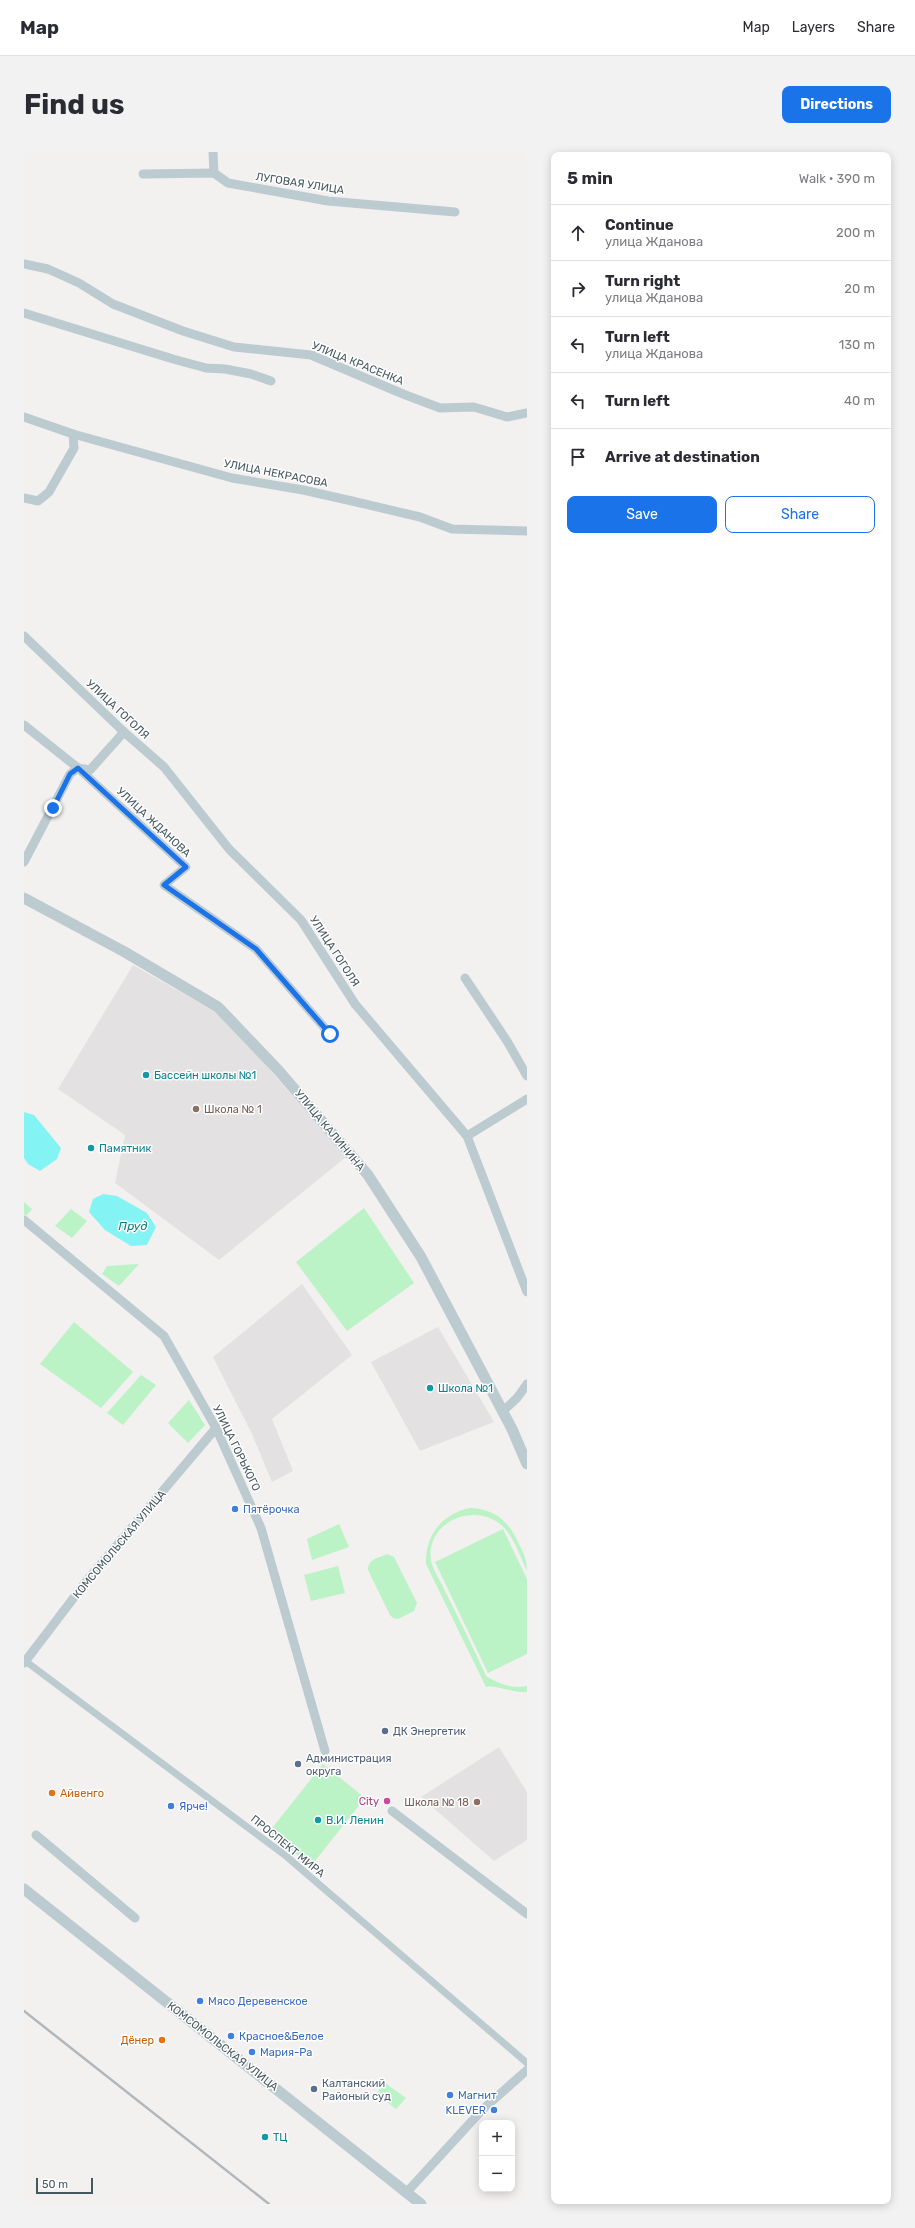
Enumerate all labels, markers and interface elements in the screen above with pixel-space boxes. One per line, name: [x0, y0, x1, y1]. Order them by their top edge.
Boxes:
text: Map: [20, 16, 59, 39]
text: Map: [743, 19, 770, 36]
text: Layers: [792, 19, 835, 36]
text: Share: [857, 19, 895, 36]
button: Directions: [782, 86, 891, 123]
text: Find us: [24, 88, 124, 121]
text: 5 min: [567, 168, 613, 188]
street label: ЛУГОВАЯ УЛИЦА: [255, 170, 346, 197]
text: Walk · 390 m: [799, 171, 875, 186]
text: Continue: [605, 216, 674, 234]
icon: ahead: [567, 222, 589, 244]
text: 200 m: [836, 225, 875, 240]
text: улица Жданова: [605, 234, 703, 249]
text: Turn right: [605, 272, 680, 290]
icon: right: [567, 278, 589, 300]
text: 20 m: [844, 281, 875, 296]
text: улица Жданова: [605, 290, 703, 305]
text: Turn left: [605, 328, 670, 346]
icon: left: [567, 334, 589, 356]
text: 130 m: [839, 337, 875, 352]
street label: УЛИЦА КРАСЕНКА: [310, 339, 406, 388]
text: улица Жданова: [605, 346, 703, 361]
icon: left: [567, 390, 589, 412]
text: Turn left: [605, 392, 670, 410]
text: 40 m: [844, 393, 875, 408]
icon: arrive: [567, 446, 589, 468]
text: Arrive at destination: [605, 448, 760, 466]
street label: УЛИЦА НЕКРАСОВА: [223, 457, 330, 490]
button: Save: [567, 496, 717, 533]
button: Share: [725, 496, 875, 533]
street label: УЛИЦА ГОГОЛЯ: [84, 677, 152, 742]
street label: УЛИЦА ЖДАНОВА: [114, 785, 194, 860]
route end: [44, 799, 62, 817]
street label: УЛИЦА ГОГОЛЯ: [307, 914, 362, 989]
route start: [321, 1025, 339, 1043]
place label: Бассейн школы №1: [154, 1069, 256, 1082]
marker: Бассейн школы №1: [141, 1070, 151, 1080]
street label: УЛИЦА КАЛИНИНА: [292, 1087, 368, 1174]
place label: Школа № 1: [204, 1103, 262, 1116]
marker: Школа № 1: [191, 1104, 201, 1114]
place label: Памятник: [99, 1142, 151, 1155]
marker: Памятник: [86, 1143, 96, 1153]
water label: Пруд: [118, 1219, 148, 1233]
place label: Школа №1: [438, 1382, 493, 1395]
marker: Школа №1: [425, 1383, 435, 1393]
street label: УЛИЦА ГОРЬКОГО: [210, 1403, 263, 1493]
street label: КОМСОМОЛЬСКАЯ УЛИЦА: [70, 1487, 169, 1601]
place label: Пятёрочка: [243, 1503, 300, 1516]
marker: Пятёрочка: [230, 1504, 240, 1514]
place label: ДК Энергетик: [393, 1725, 466, 1738]
marker: ДК Энергетик: [380, 1726, 390, 1736]
place label: Администрация округа: [306, 1752, 391, 1778]
marker: Администрация округа: [293, 1759, 303, 1769]
place label: Айвенго: [60, 1787, 104, 1800]
marker: Айвенго: [47, 1788, 57, 1798]
place label: City: [359, 1795, 379, 1808]
marker: City: [382, 1796, 392, 1806]
place label: Школа № 18: [404, 1796, 469, 1809]
marker: Школа № 18: [472, 1797, 482, 1807]
place label: Ярче!: [179, 1800, 208, 1813]
marker: Ярче!: [166, 1801, 176, 1811]
street label: ПРОСПЕКТ МИРА: [248, 1813, 328, 1881]
place label: В.И. Ленин: [326, 1814, 384, 1827]
marker: В.И. Ленин: [313, 1815, 323, 1825]
place label: Мясо Деревенское: [208, 1995, 308, 2008]
marker: Мясо Деревенское: [195, 1996, 205, 2006]
street label: КОМСОМОЛЬСКАЯ УЛИЦА: [165, 1999, 281, 2094]
place label: Красное&Белое: [239, 2030, 324, 2043]
marker: Красное&Белое: [226, 2031, 236, 2041]
place label: Дёнер: [121, 2034, 154, 2047]
marker: Дёнер: [157, 2035, 167, 2045]
place label: Мария-Ра: [260, 2046, 312, 2059]
marker: Мария-Ра: [247, 2047, 257, 2057]
place label: Калтанский Районый суд: [322, 2077, 391, 2103]
marker: Калтанский Районый суд: [309, 2084, 319, 2094]
place label: Магнит: [458, 2089, 497, 2102]
marker: Магнит: [445, 2090, 455, 2100]
place label: KLEVER: [446, 2104, 486, 2117]
marker: KLEVER: [489, 2105, 499, 2115]
map controls: [479, 2120, 515, 2192]
button: +: [479, 2120, 515, 2156]
place label: ТЦ: [273, 2131, 287, 2144]
marker: ТЦ: [260, 2132, 270, 2142]
button: −: [479, 2156, 515, 2192]
scale bar: [36, 2176, 93, 2195]
text: 50 m: [42, 2178, 68, 2191]

